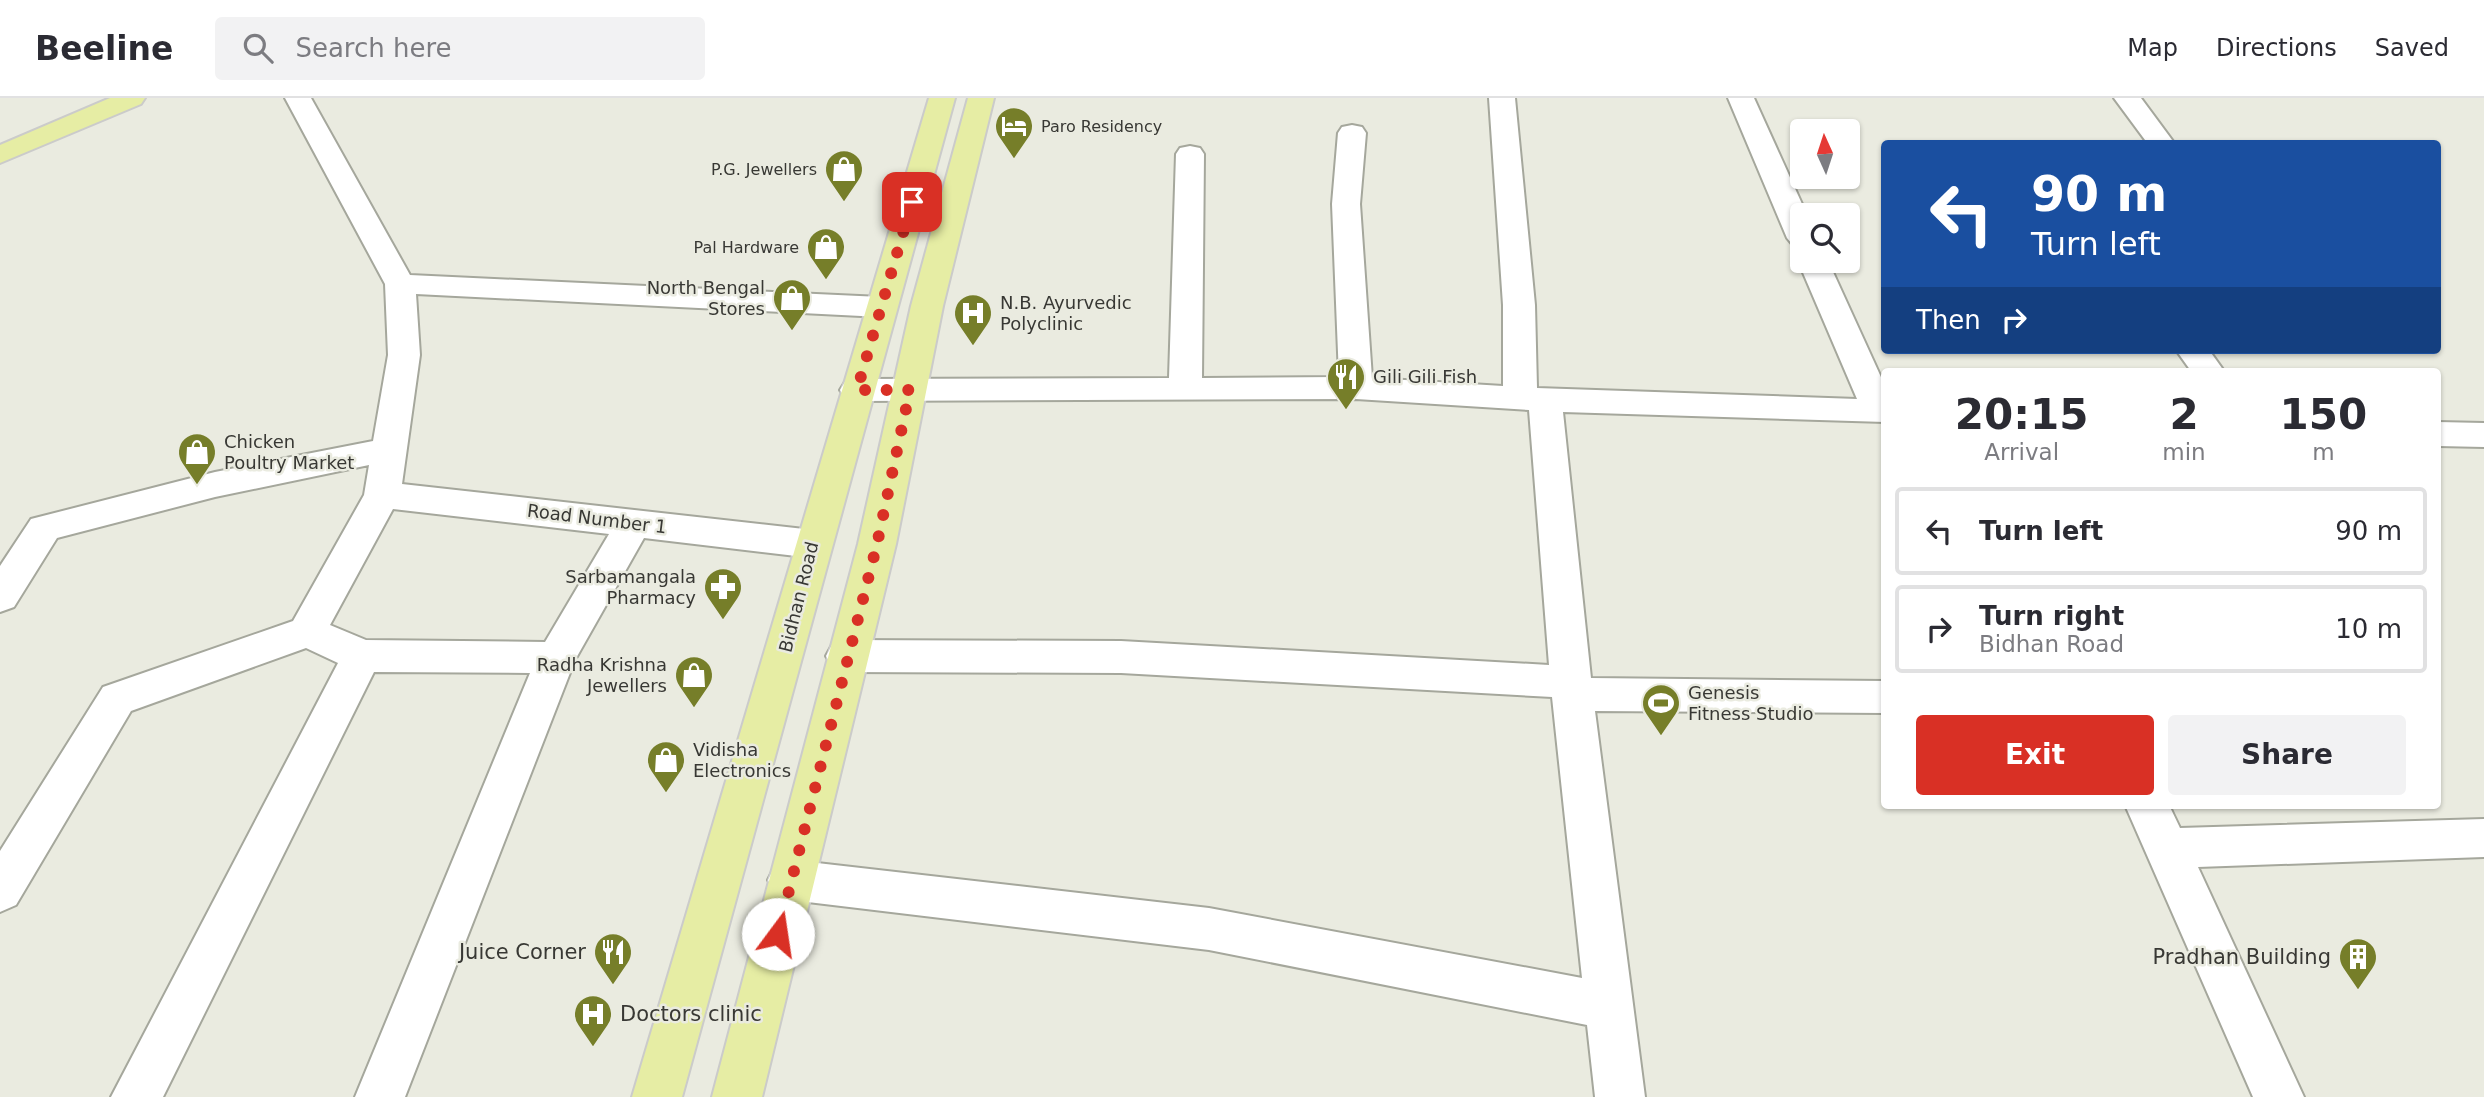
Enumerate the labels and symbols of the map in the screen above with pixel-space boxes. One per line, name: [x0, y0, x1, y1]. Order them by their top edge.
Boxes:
hotel icon: Paro Residency: [993, 105, 1035, 160]
place label: Paro Residency: [1041, 117, 1162, 136]
north arrow: [1790, 119, 1860, 189]
shop icon: P.G. Jewellers: [823, 148, 865, 203]
place label: P.G. Jewellers: [711, 160, 817, 179]
pin: [882, 172, 942, 232]
shop icon: Pal Hardware: [805, 226, 847, 281]
place label: Pal Hardware: [693, 238, 799, 257]
place label: North Bengal Stores: [647, 277, 765, 319]
shop icon: North Bengal Stores: [771, 277, 813, 332]
hospital icon: N.B. Ayurvedic Polyclinic: [952, 292, 994, 347]
place label: N.B. Ayurvedic Polyclinic: [1000, 292, 1132, 334]
restaurant icon: Gili Gili Fish: [1325, 356, 1367, 411]
place label: Gili Gili Fish: [1373, 366, 1477, 387]
shop icon: Chicken Poultry Market: [176, 431, 218, 486]
place label: Chicken Poultry Market: [224, 431, 354, 473]
street label: Road Number 1: [526, 500, 668, 537]
street label: Bidhan Road: [775, 539, 822, 654]
place label: Sarbamangala Pharmacy: [565, 566, 696, 608]
pharmacy icon: Sarbamangala Pharmacy: [702, 566, 744, 621]
place label: Radha Krishna Jewellers: [537, 654, 667, 696]
shop icon: Radha Krishna Jewellers: [673, 654, 715, 709]
sports icon: Genesis Fitness Studio: [1640, 682, 1682, 737]
place label: Genesis Fitness Studio: [1688, 682, 1813, 724]
shop icon: Vidisha Electronics: [645, 739, 687, 794]
place label: Vidisha Electronics: [693, 739, 791, 781]
position arrow: [741, 897, 815, 971]
restaurant icon: Juice Corner: [592, 931, 634, 986]
building icon: Pradhan Building: [2337, 936, 2379, 991]
place label: Juice Corner: [457, 940, 586, 964]
place label: Pradhan Building: [2153, 945, 2331, 969]
hospital icon: Doctors clinic: [572, 993, 614, 1048]
place label: Doctors clinic: [620, 1002, 762, 1026]

